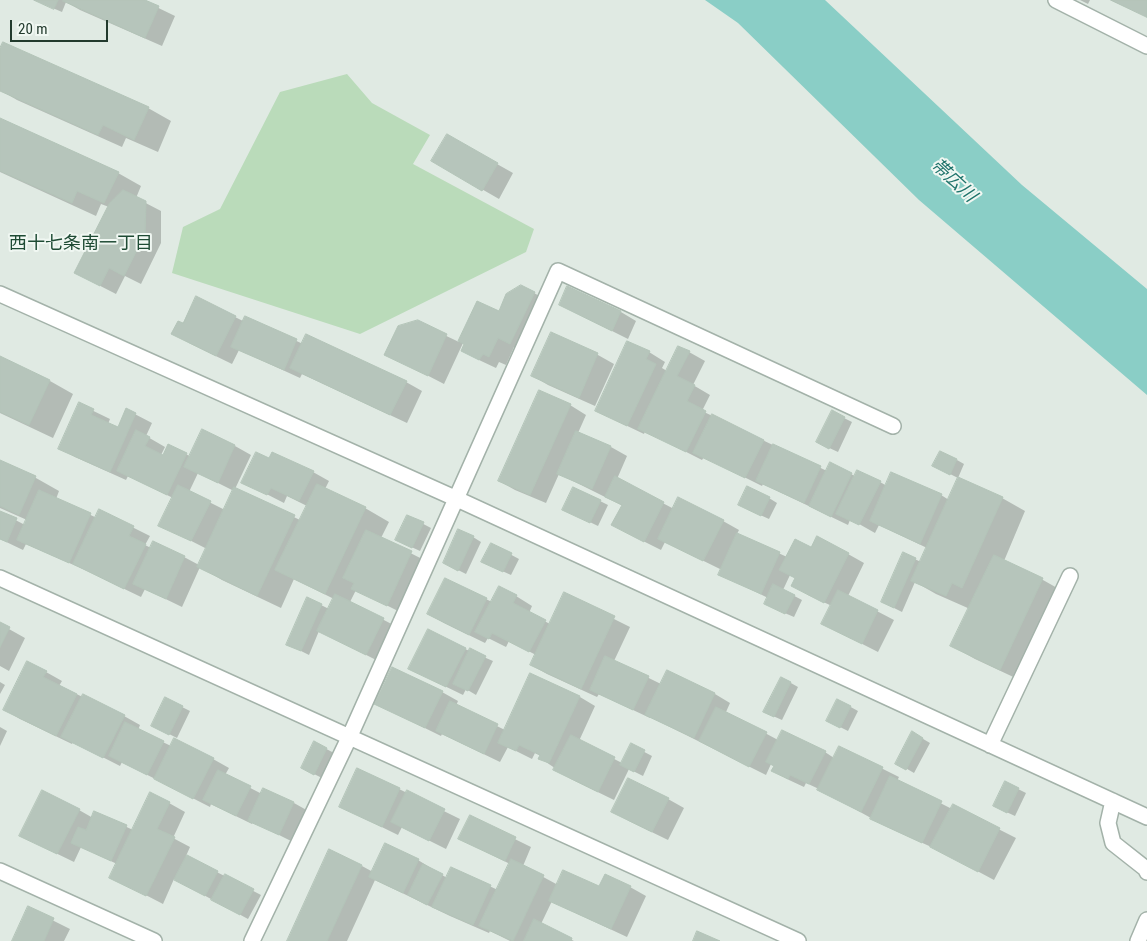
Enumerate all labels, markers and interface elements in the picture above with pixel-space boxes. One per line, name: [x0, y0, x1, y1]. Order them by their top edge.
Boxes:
scale bar: [12, 10, 110, 42]
text: 20 m: [18, 20, 48, 38]
water label: 帯広川: [926, 155, 980, 207]
district label: 西十七条南一丁目: [9, 233, 153, 255]

